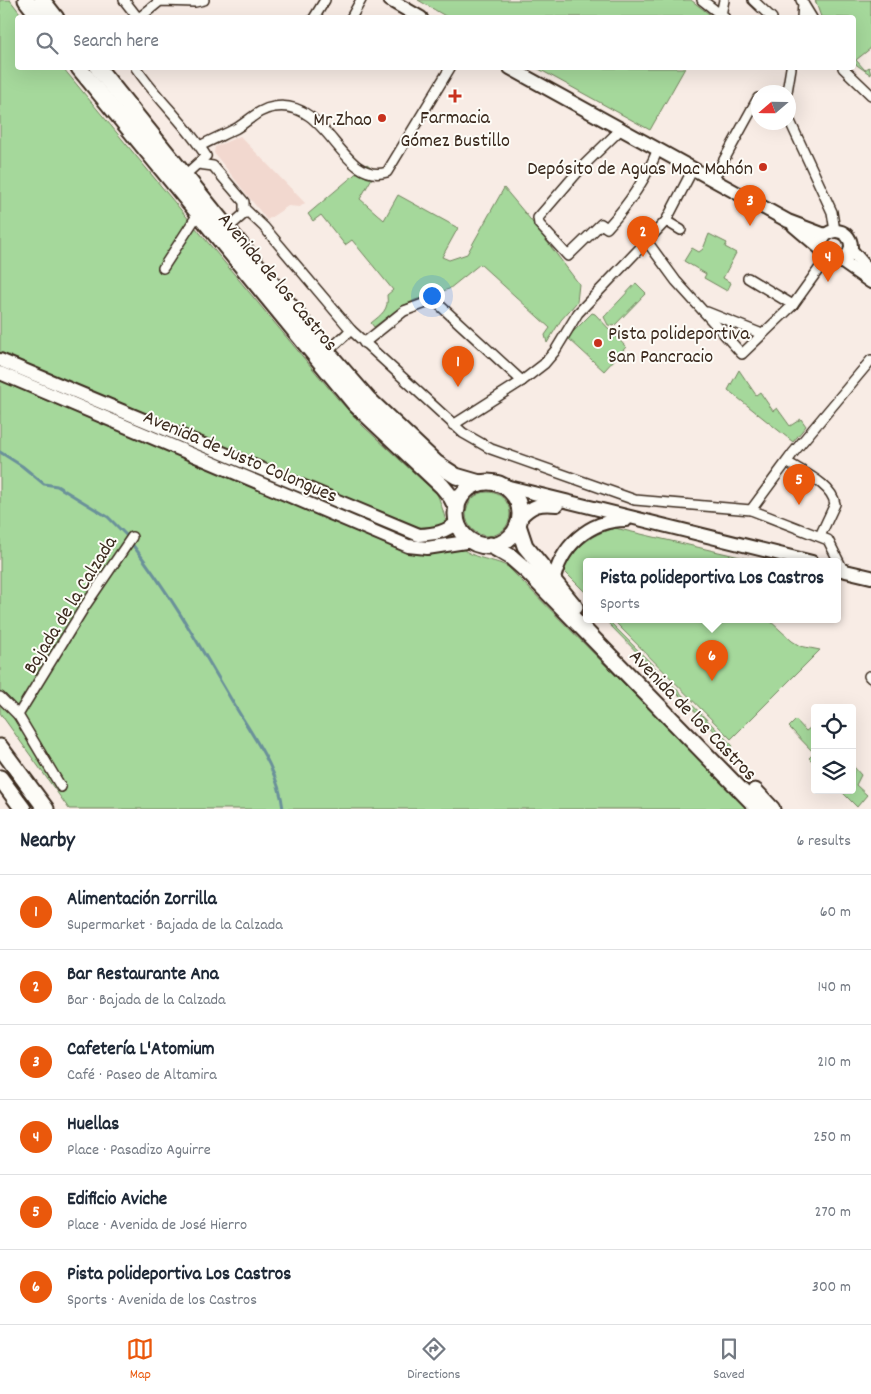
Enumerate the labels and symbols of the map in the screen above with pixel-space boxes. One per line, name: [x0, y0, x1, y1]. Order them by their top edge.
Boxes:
north arrow: [751, 85, 796, 130]
marker: Farmacia Gómez Bustillo: [449, 90, 461, 102]
place label: Farmacia Gómez Bustillo: [400, 105, 510, 156]
place label: Mr.Zhao: [313, 107, 372, 135]
marker: Mr.Zhao: [376, 112, 388, 124]
place label: Depósito de Aguas Mac Mahón: [527, 156, 753, 184]
marker: Depósito de Aguas Mac Mahón: [757, 161, 769, 173]
pin: 3: [734, 185, 766, 226]
street label: Avenida de los Castros: [210, 207, 343, 358]
pin: 2: [627, 216, 659, 257]
pin: 4: [812, 241, 844, 282]
your location: [419, 283, 445, 309]
place label: Pista polideportiva San Pancracio: [608, 321, 750, 372]
marker: Pista polideportiva San Pancracio: [592, 337, 604, 349]
pin: 1: [442, 346, 474, 387]
street label: Avenida de Justo Colongues: [138, 404, 341, 511]
pin: 5: [783, 464, 815, 505]
street label: Bajada de la Calzada: [18, 531, 126, 680]
pin: 6: [696, 640, 728, 681]
street label: Avenida de los Castros: [621, 644, 762, 788]

